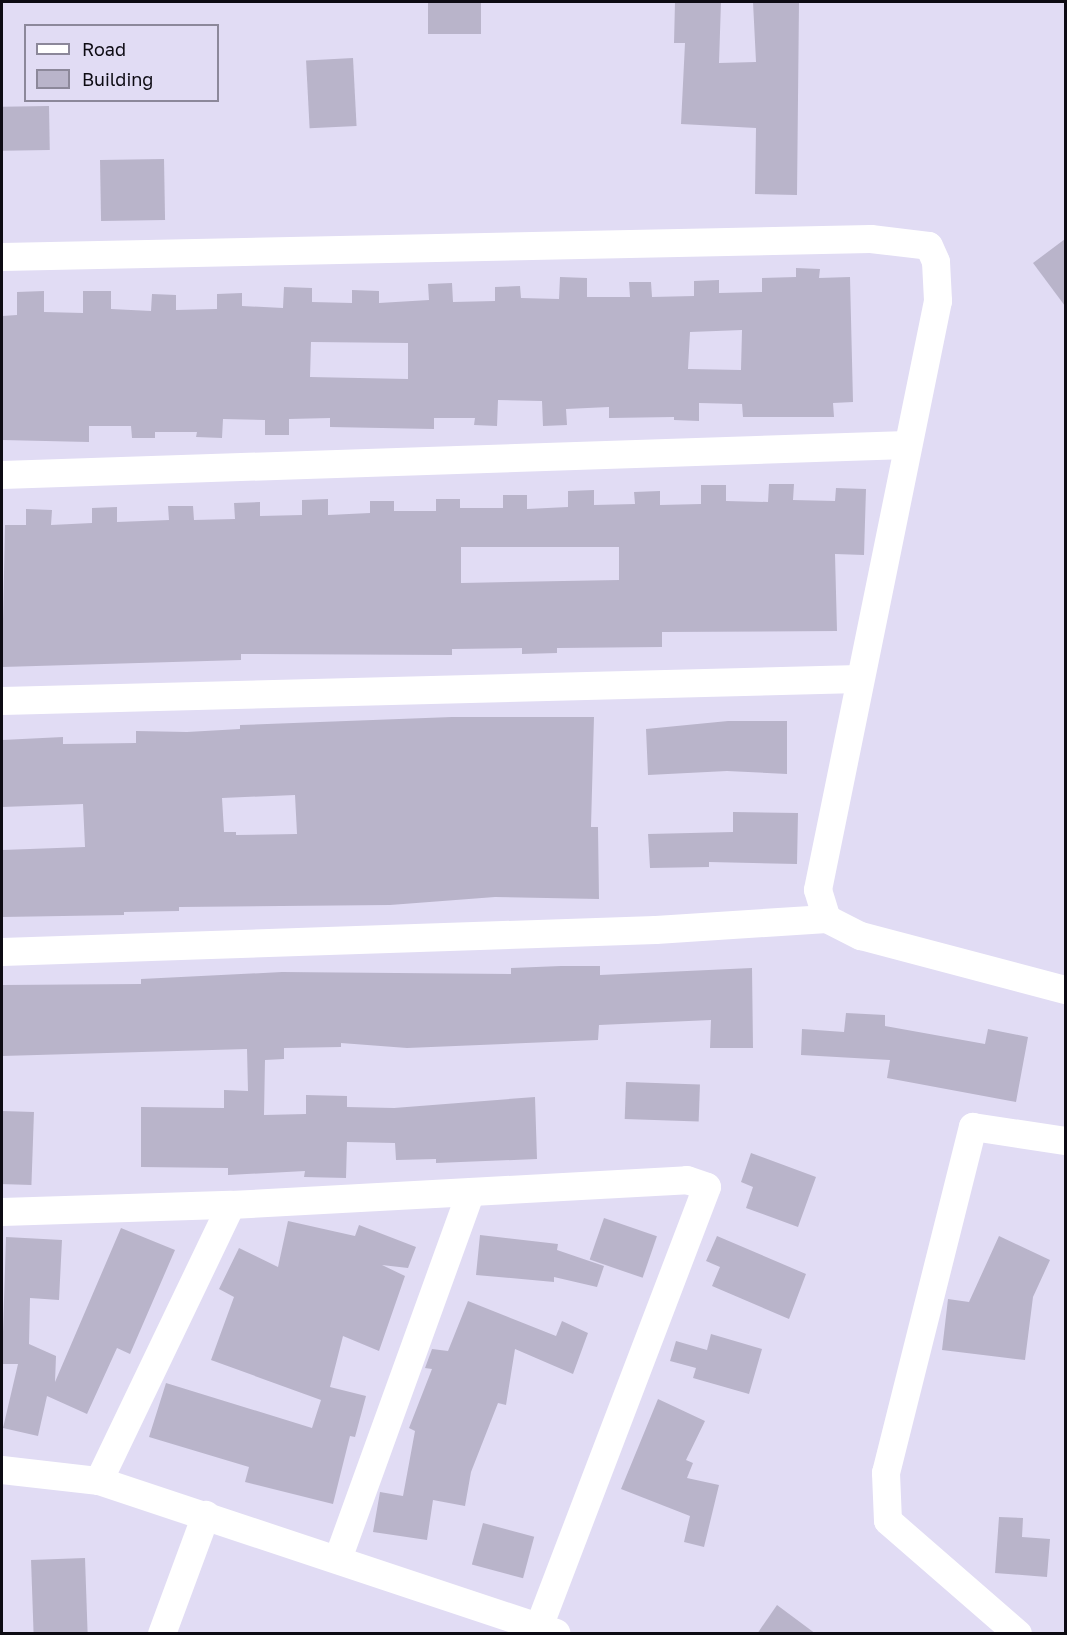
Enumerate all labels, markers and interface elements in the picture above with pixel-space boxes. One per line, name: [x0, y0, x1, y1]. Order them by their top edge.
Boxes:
legend: [24, 24, 219, 102]
text: Road: [82, 38, 126, 60]
text: Building: [82, 68, 153, 90]

